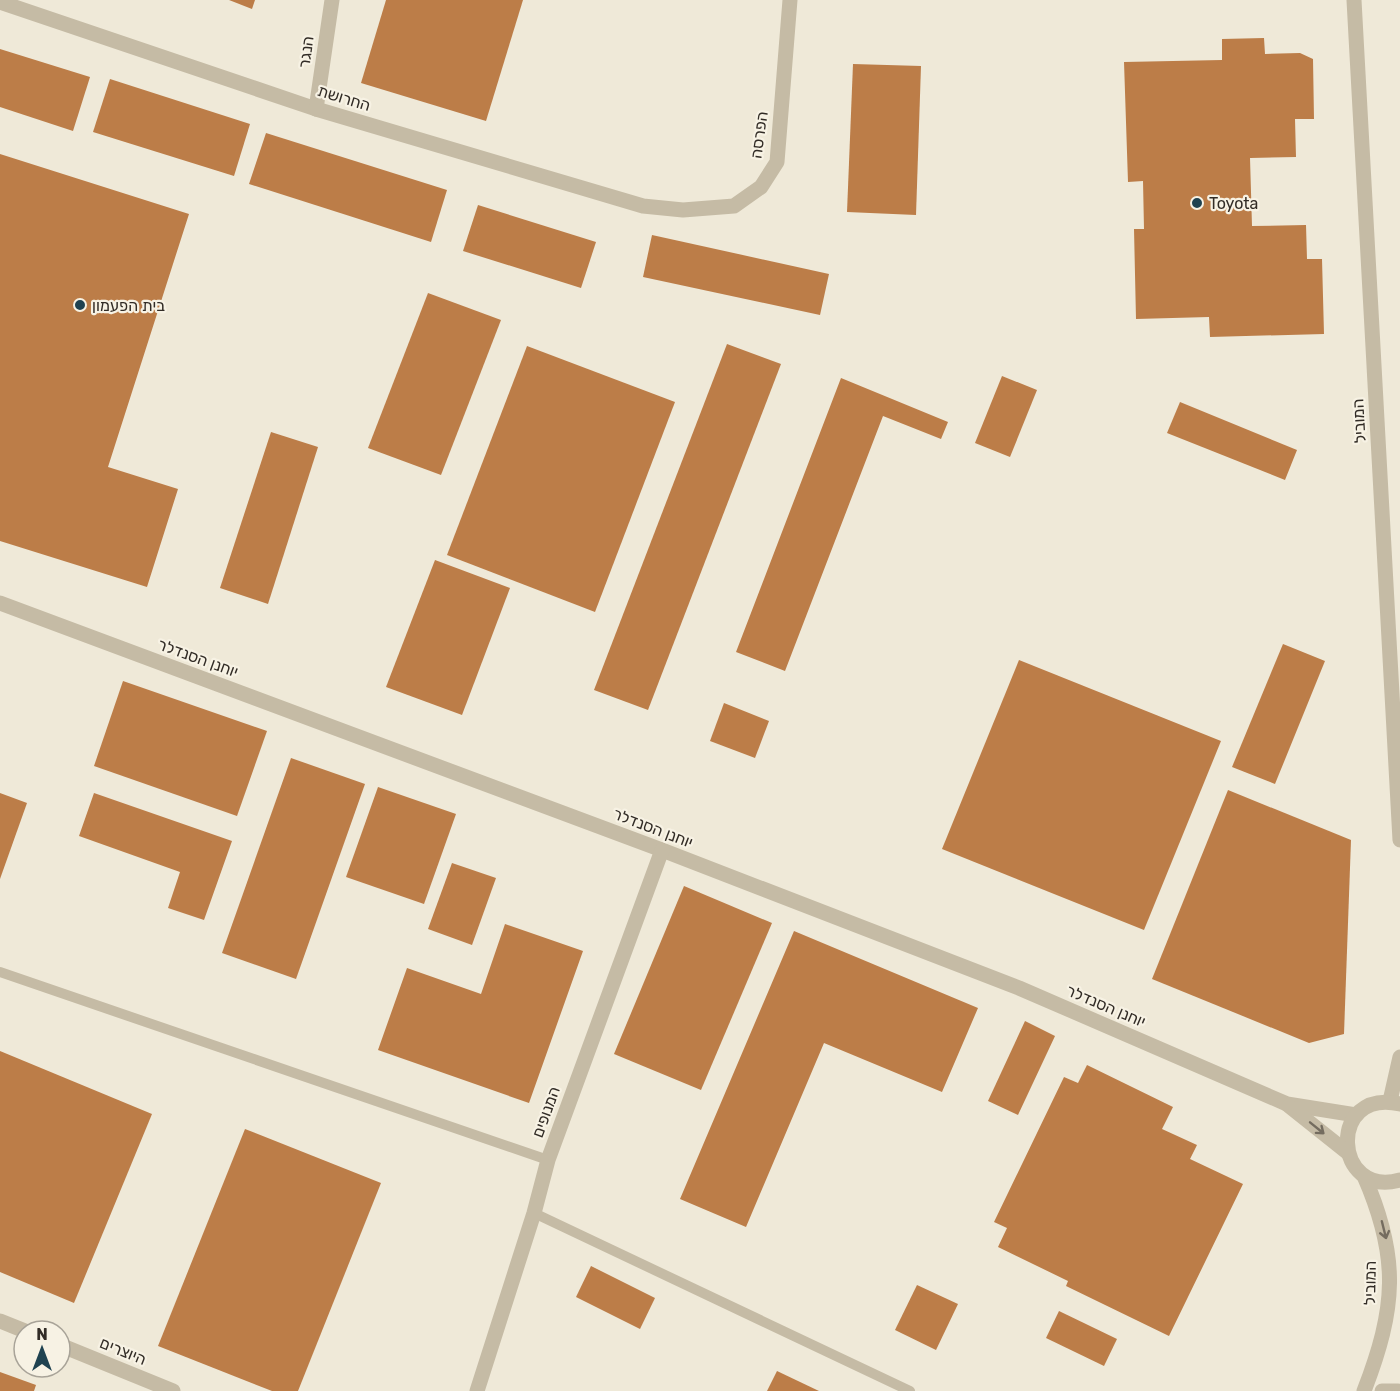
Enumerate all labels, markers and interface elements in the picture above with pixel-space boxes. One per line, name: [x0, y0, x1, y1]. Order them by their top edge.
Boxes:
street label: הנגר: [294, 35, 318, 69]
street label: החרושת: [315, 81, 373, 115]
street label: הפרסה: [746, 110, 772, 160]
place label: Toyota: [1209, 194, 1258, 213]
marker: Toyota: [1190, 196, 1204, 210]
place label: בית הפעמון: [92, 296, 165, 315]
marker: בית הפעמון: [73, 298, 87, 312]
street label: המוביל: [1348, 398, 1370, 444]
street label: יוחנן הסנדלר: [155, 635, 241, 681]
street label: יוחנן הסנדלר: [610, 804, 696, 852]
street label: יוחנן הסנדלר: [1064, 981, 1148, 1031]
street label: המנופים: [528, 1084, 564, 1140]
one-way arrow: [1309, 1122, 1325, 1135]
one-way arrow: [1379, 1221, 1390, 1240]
street label: המוביל: [1360, 1260, 1380, 1306]
north arrow: [12, 1319, 72, 1379]
text: N: [36, 1325, 48, 1344]
street label: היוצרים: [97, 1333, 149, 1369]

